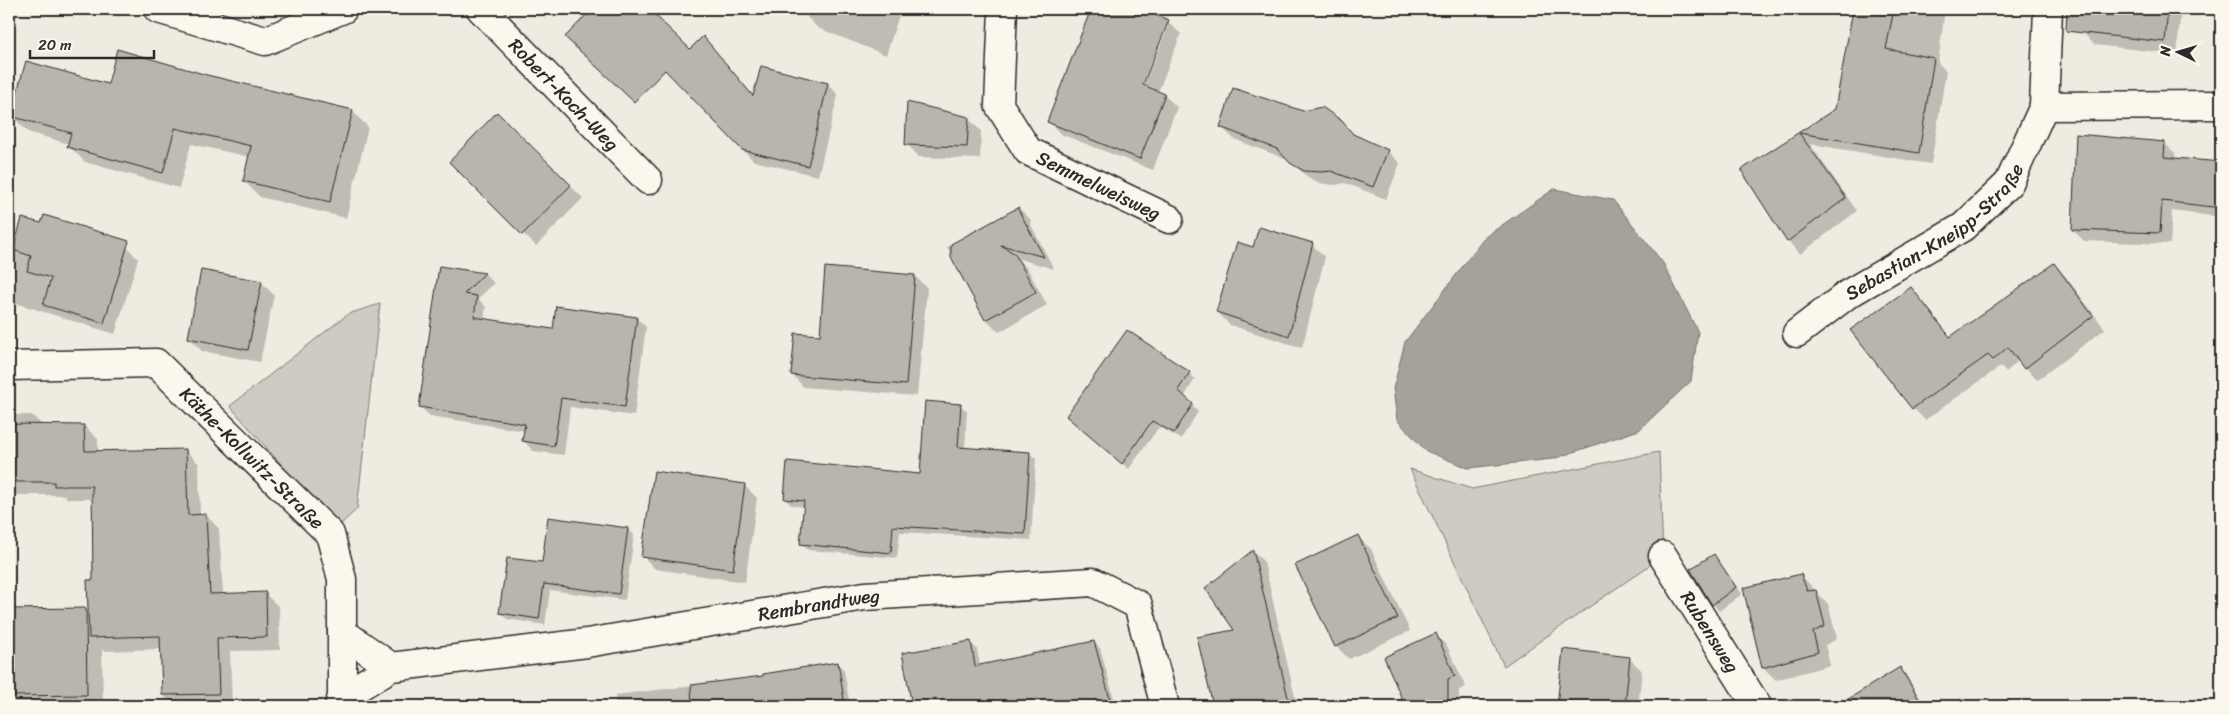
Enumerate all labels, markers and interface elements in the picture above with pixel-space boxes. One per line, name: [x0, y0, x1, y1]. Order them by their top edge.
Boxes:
scale bar: [30, 28, 154, 60]
north arrow: [2152, 28, 2202, 78]
street label: Robert-Koch-Weg: [501, 30, 628, 159]
text: 20 m: [38, 32, 72, 58]
text: N: [2153, 45, 2178, 58]
street label: Semmelweisweg: [1031, 141, 1167, 229]
street label: Sebastian-Kneipp-Straße: [1839, 158, 2032, 309]
street label: Käthe-Kollwitz-Straße: [172, 378, 333, 537]
street label: Rembrandtweg: [755, 579, 881, 630]
street label: Rubensweg: [1672, 584, 1749, 679]

